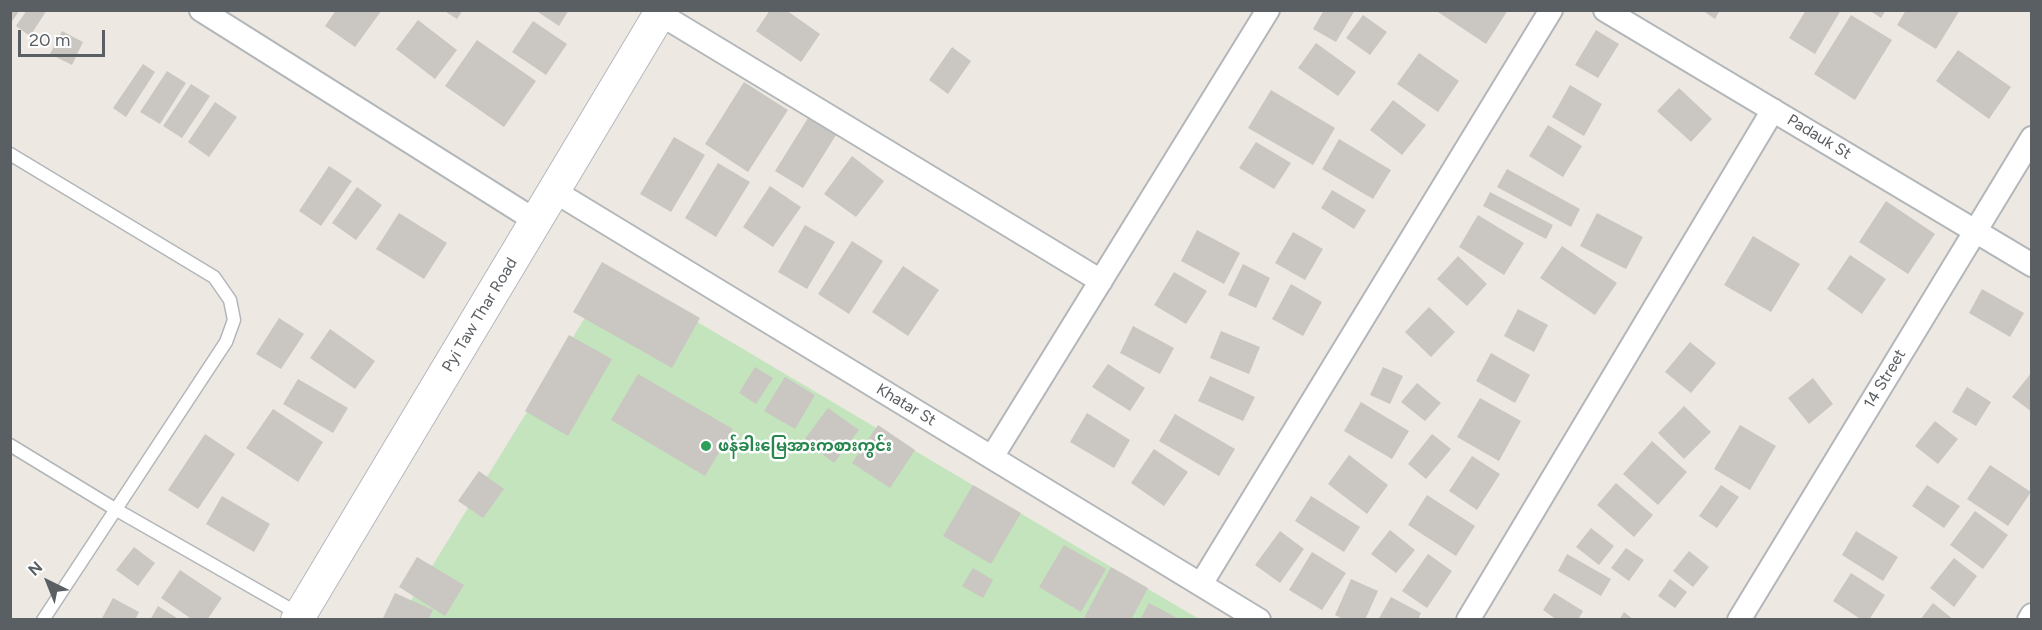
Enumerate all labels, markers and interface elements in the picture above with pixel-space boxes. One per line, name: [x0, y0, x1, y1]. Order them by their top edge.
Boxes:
scale bar: [21, 18, 108, 56]
text: 20 m: [29, 29, 70, 51]
street label: Padauk St: [1783, 110, 1855, 164]
street label: Pyi Taw Thar Road: [438, 254, 522, 376]
street label: 14 Street: [1860, 346, 1910, 412]
street label: Khatar St: [873, 380, 939, 430]
place label: ဖန်ခါးမြေအားကစားကွင်း: [718, 436, 892, 456]
marker: ဖန်ခါးမြေအားကစားကွင်း: [699, 439, 713, 453]
north arrow: [18, 552, 78, 612]
text: N: [24, 557, 46, 580]

